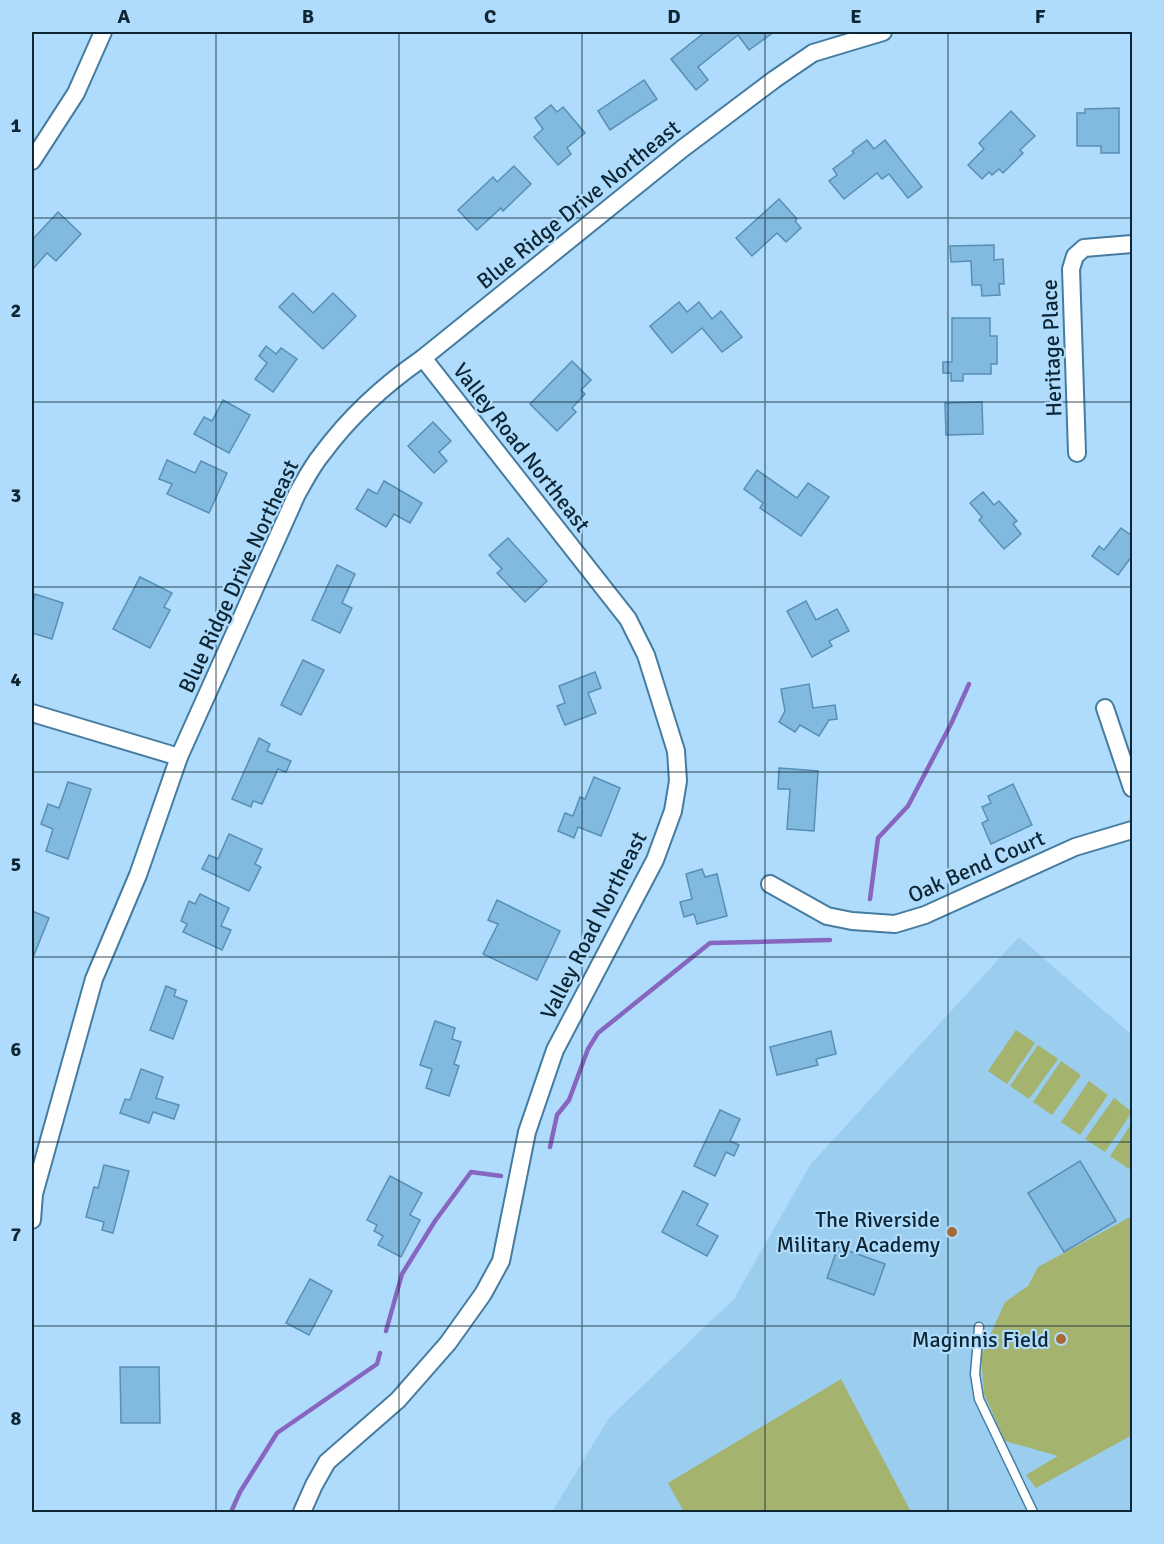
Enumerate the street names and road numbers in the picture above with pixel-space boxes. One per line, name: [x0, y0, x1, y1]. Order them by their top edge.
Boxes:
street label: Blue Ridge Drive Northeast: [471, 114, 686, 295]
street label: Heritage Place: [1036, 279, 1067, 417]
street label: Valley Road Northeast: [447, 357, 596, 538]
street label: Blue Ridge Drive Northeast: [173, 455, 304, 697]
street label: Oak Bend Court: [904, 824, 1049, 909]
street label: Valley Road Northeast: [534, 826, 653, 1024]

